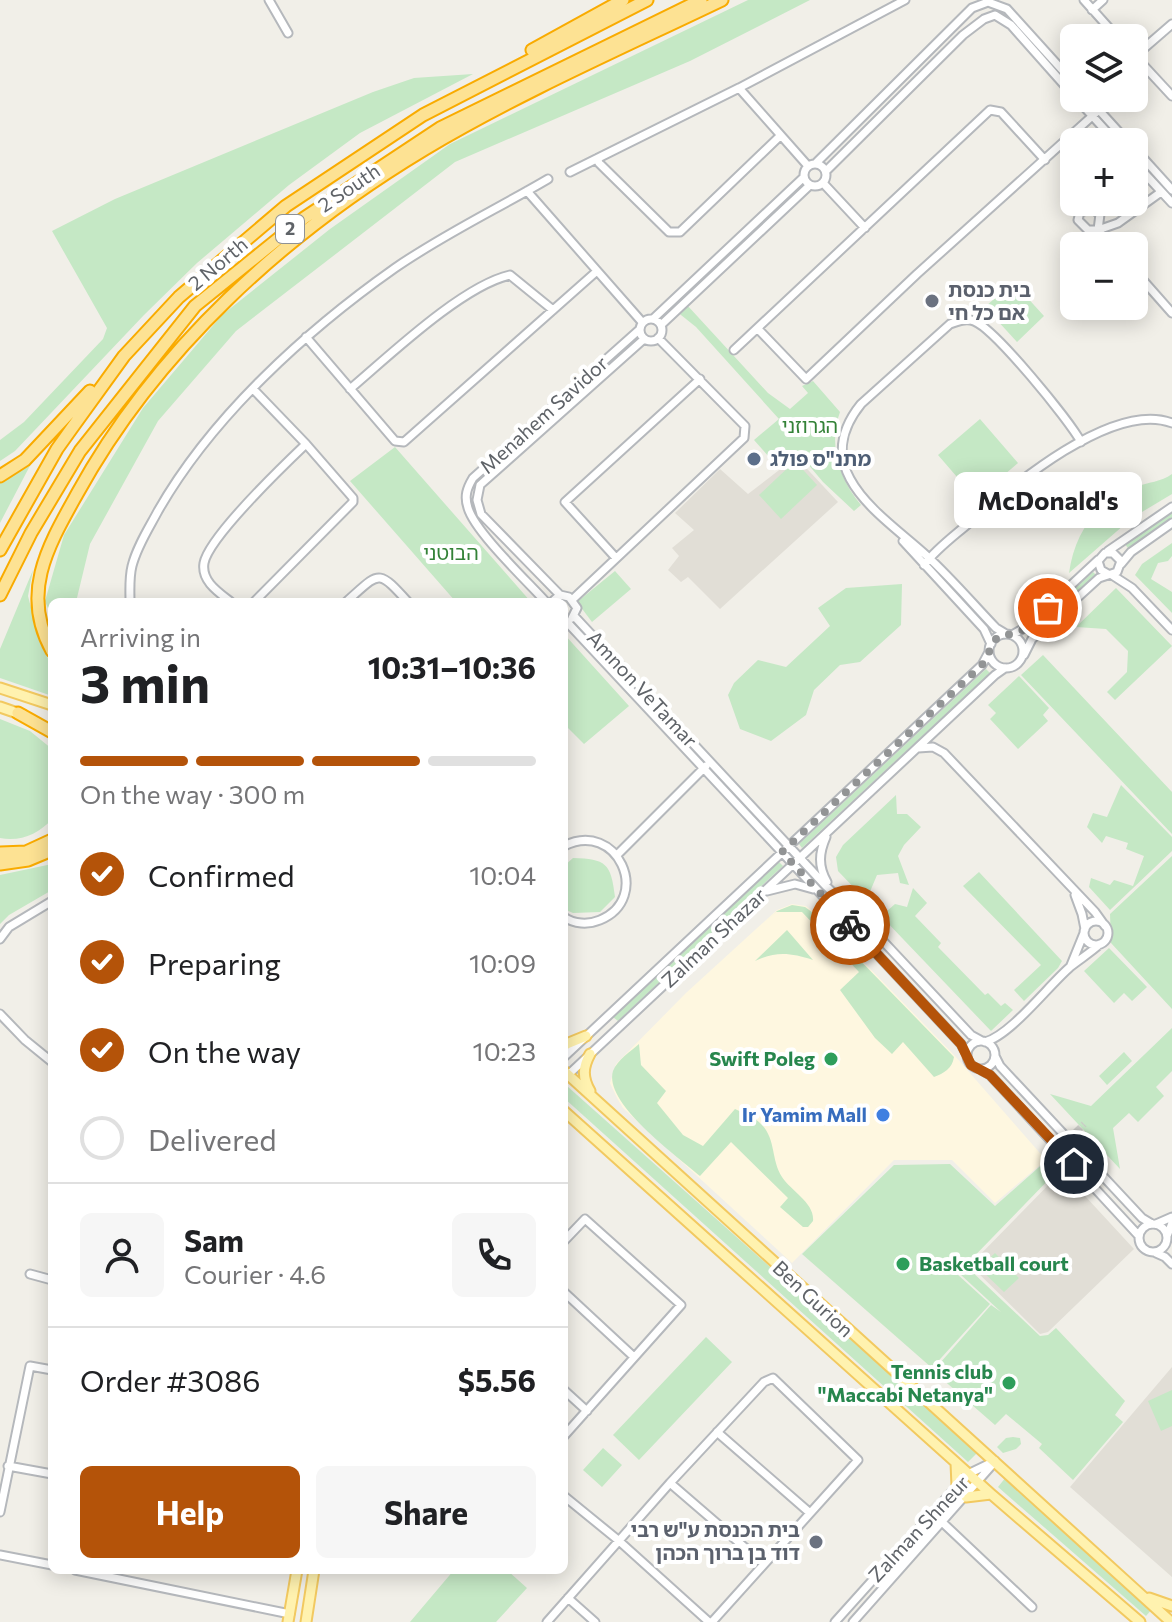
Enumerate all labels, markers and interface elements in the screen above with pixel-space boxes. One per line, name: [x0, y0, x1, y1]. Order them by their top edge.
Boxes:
map controls: [1060, 24, 1148, 320]
button: layers: [1060, 24, 1148, 112]
button: +: [1060, 128, 1148, 216]
street label: 2 South: [313, 158, 384, 217]
road number: 2: [276, 215, 304, 243]
street label: 2 North: [183, 232, 252, 295]
button: −: [1060, 232, 1148, 320]
place label: בית כנסת אם כל חי: [948, 277, 1031, 324]
marker: בית כנסת אם כל חי: [923, 292, 941, 310]
street label: Menahem Savidor: [474, 351, 612, 478]
park label: הגרוזני: [782, 413, 838, 437]
place label: מתנ"ס פולג: [770, 446, 871, 470]
marker: מתנ"ס פולג: [745, 450, 763, 468]
callout: McDonald's: [954, 472, 1142, 528]
text: McDonald's: [977, 484, 1119, 515]
park label: הבוטני: [423, 540, 479, 564]
pin: [1014, 574, 1082, 642]
icon: bag: [1026, 586, 1070, 630]
text: Arriving in: [80, 621, 201, 652]
street label: Amnon VeTamar: [583, 625, 703, 751]
text: 10:31–10:36: [368, 648, 536, 685]
text: 3 min: [80, 650, 210, 714]
text: On the way · 300 m: [80, 778, 305, 809]
icon: check: [80, 852, 124, 896]
text: Confirmed: [148, 856, 295, 893]
text: 10:04: [469, 859, 536, 890]
street label: Zalman Shazar: [656, 883, 771, 992]
courier: [810, 885, 890, 965]
icon: bike: [828, 903, 872, 947]
icon: check: [80, 940, 124, 984]
text: Preparing: [148, 944, 281, 981]
text: 10:09: [469, 947, 536, 978]
icon: check: [80, 1028, 124, 1072]
text: On the way: [148, 1032, 301, 1069]
text: 10:23: [473, 1035, 536, 1066]
place label: Swift Poleg: [709, 1046, 815, 1070]
marker: Swift Poleg: [822, 1050, 840, 1068]
place label: Ir Yamim Mall: [742, 1102, 867, 1126]
marker: Ir Yamim Mall: [874, 1106, 892, 1124]
text: Delivered: [148, 1120, 277, 1157]
pin: [1040, 1130, 1108, 1198]
icon: home: [1052, 1142, 1096, 1186]
button: person: [80, 1213, 164, 1297]
button: phone: [452, 1213, 536, 1297]
text: Sam: [184, 1221, 244, 1258]
place label: Basketball court: [919, 1251, 1069, 1275]
street label: Ben Gurion: [769, 1255, 859, 1342]
marker: Basketball court: [894, 1255, 912, 1273]
text: Courier · 4.6: [184, 1258, 326, 1289]
place label: Tennis club "Maccabi Netanya": [818, 1359, 993, 1406]
text: Order #3086: [80, 1361, 260, 1398]
text: $5.56: [458, 1361, 536, 1398]
marker: Tennis club "Maccabi Netanya": [1000, 1374, 1018, 1392]
button: Help: [80, 1466, 300, 1558]
button: Share: [316, 1466, 536, 1558]
street label: Zalman Shneur: [863, 1470, 974, 1586]
place label: בית הכנסת ע"ש רבי דוד בן ברוך הכהן: [631, 1517, 800, 1564]
marker: בית הכנסת ע"ש רבי דוד בן ברוך הכהן: [807, 1533, 825, 1551]

